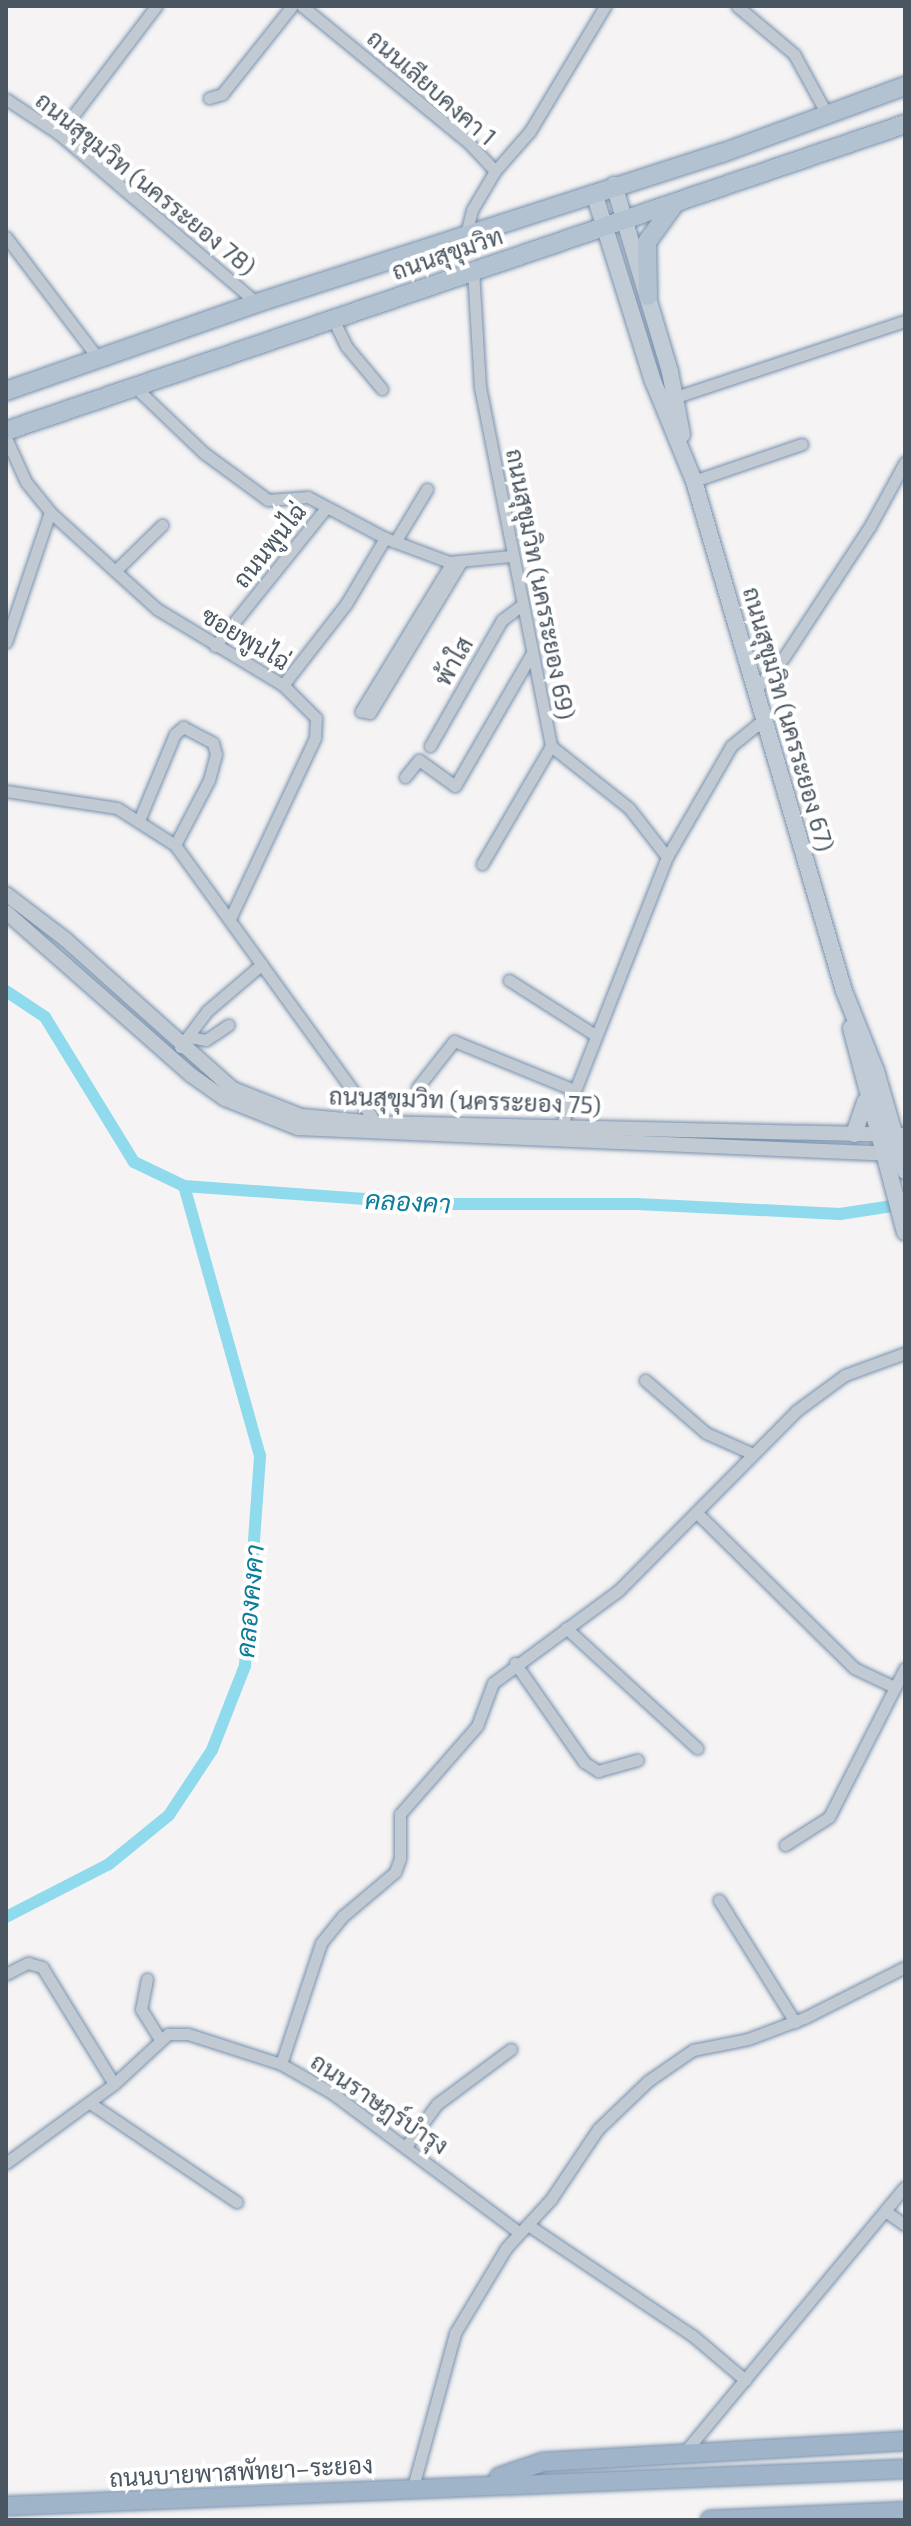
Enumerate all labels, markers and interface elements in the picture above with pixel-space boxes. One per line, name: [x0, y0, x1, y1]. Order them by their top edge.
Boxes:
street label: ถนนเลียบคงคา 1: [362, 23, 502, 151]
street label: ถนนสุขุมวิท (นครระยอง 78): [30, 85, 262, 281]
street label: ถนนสุขุมวิท: [388, 221, 506, 285]
street label: ถนนสุขุมวิท (นครระยอง 69): [501, 446, 581, 722]
street label: ถนนพูนไฉ่: [226, 497, 312, 593]
street label: ถนนสุขุมวิท (นครระยอง 67): [737, 583, 841, 855]
street label: ซอยพูนไฉ่: [196, 600, 296, 676]
street label: พ้าใส: [428, 631, 478, 691]
street label: ถนนสุขุมวิท (นครระยอง 75): [328, 1081, 602, 1119]
water label: คลองคา: [364, 1183, 452, 1219]
water label: คลองคงคา: [229, 1543, 269, 1659]
street label: ถนนราษฎร์บำรุง: [306, 2046, 454, 2160]
street label: ถนนบายพาสพัทยา–ระยอง: [108, 2450, 374, 2492]

